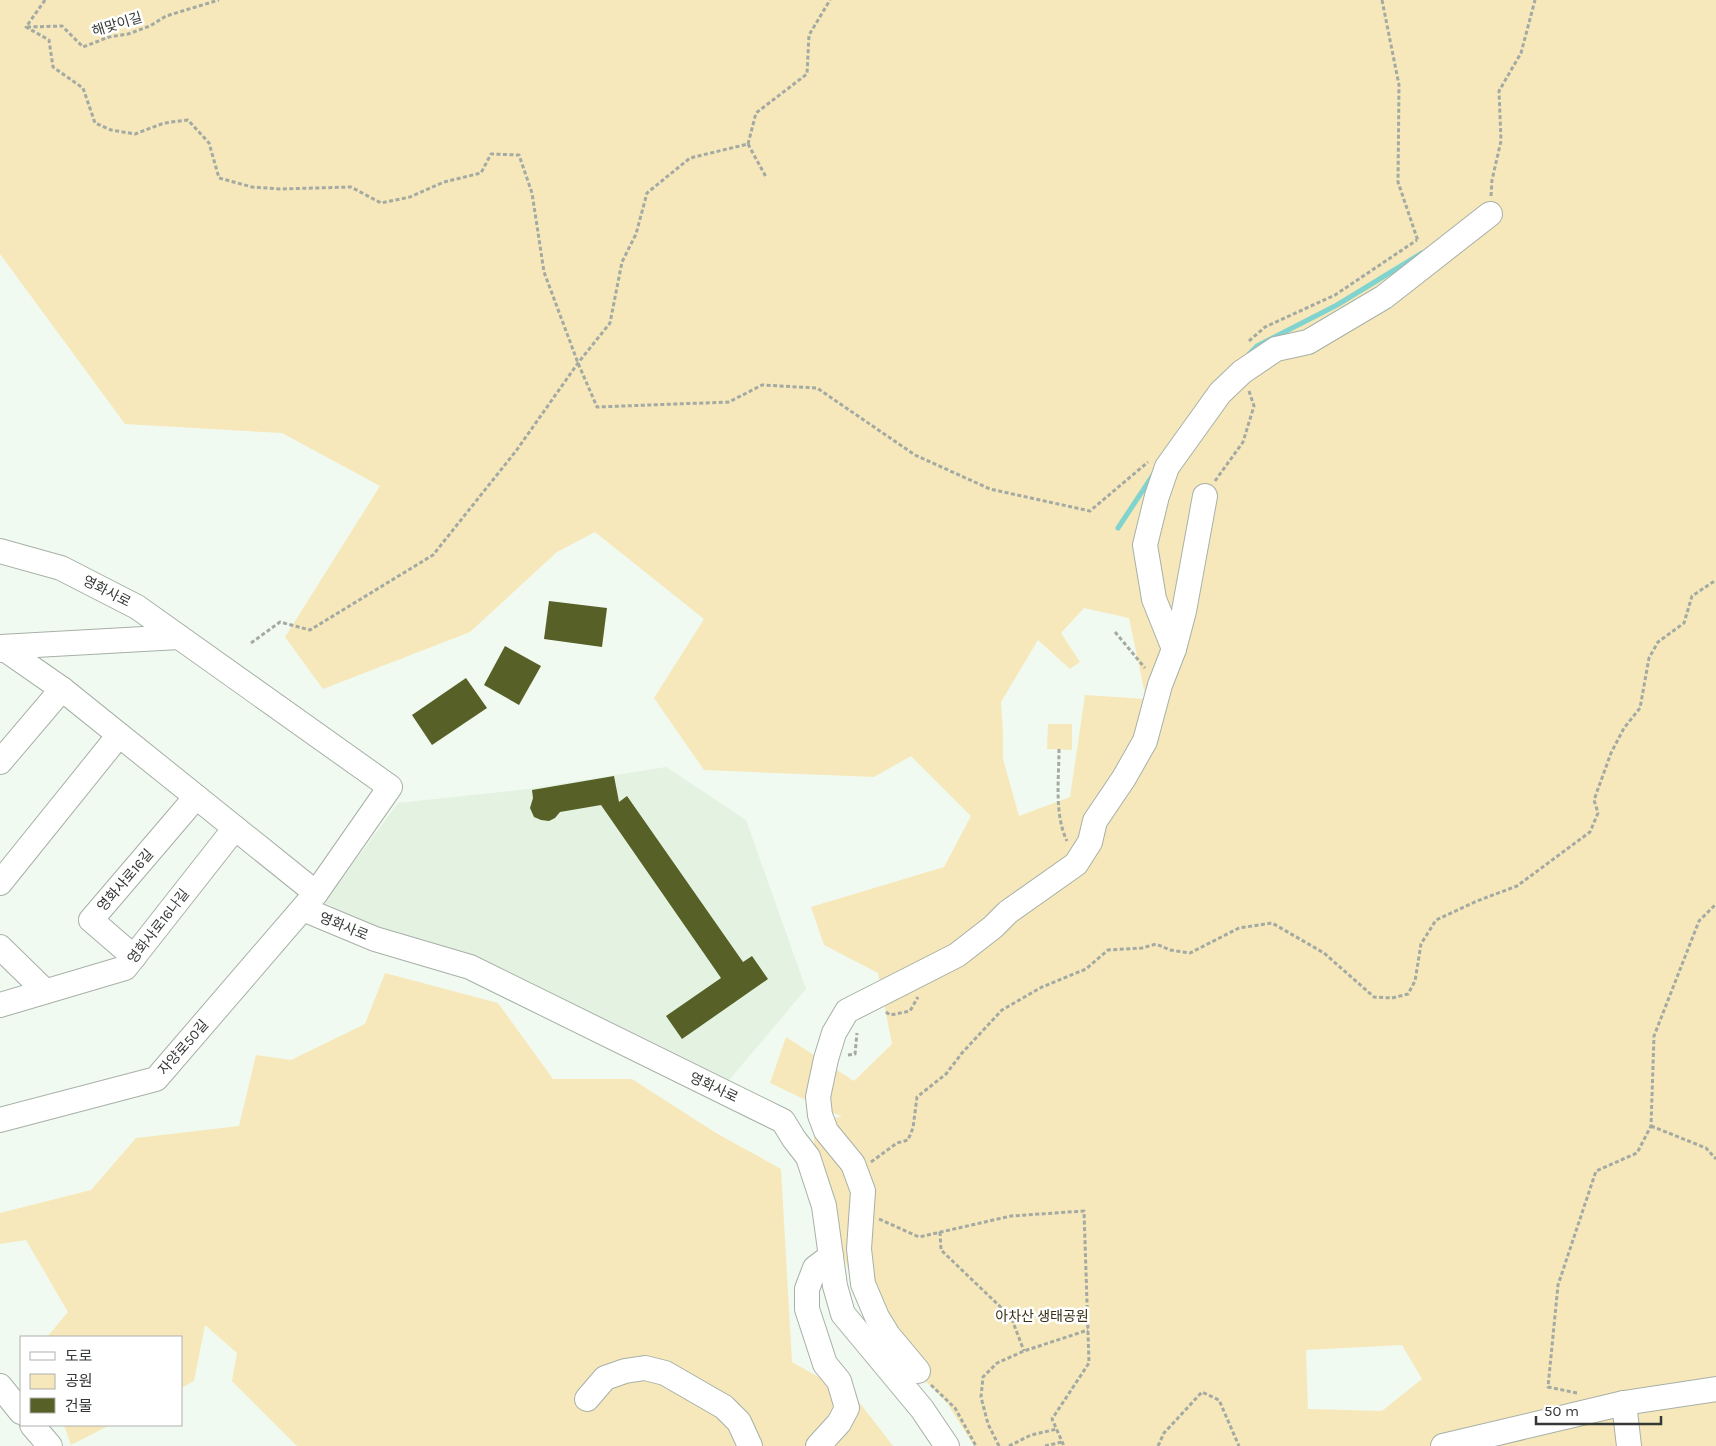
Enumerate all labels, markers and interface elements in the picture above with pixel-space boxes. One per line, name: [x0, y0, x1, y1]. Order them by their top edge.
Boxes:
street label: 해맞이길: [90, 9, 144, 40]
street label: 영화사로: [80, 572, 134, 611]
street label: 영화사로16길: [94, 846, 157, 915]
street label: 영화사로16나길: [124, 886, 193, 967]
street label: 영화사로: [317, 909, 371, 944]
street label: 자양로50길: [155, 1016, 212, 1078]
street label: 영화사로: [687, 1069, 741, 1106]
park label: 아차산 생태공원: [995, 1308, 1089, 1325]
legend: [20, 1336, 182, 1426]
text: 도로: [65, 1347, 93, 1365]
text: 공원: [65, 1372, 93, 1390]
scale bar: [1536, 1394, 1661, 1426]
text: 건물: [65, 1397, 93, 1415]
text: 50 m: [1544, 1402, 1579, 1420]

